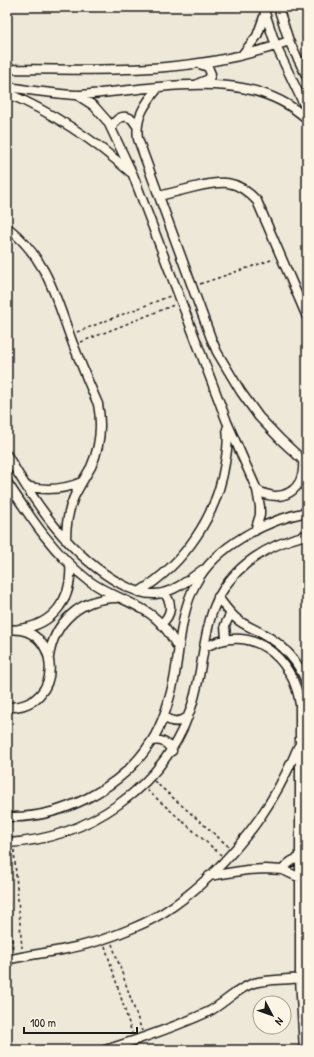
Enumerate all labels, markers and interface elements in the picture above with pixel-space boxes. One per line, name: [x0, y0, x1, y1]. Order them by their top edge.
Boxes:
north arrow: [252, 995, 292, 1035]
scale bar: [24, 1009, 137, 1035]
text: 100 m: [30, 1014, 56, 1031]
text: N: [272, 1015, 287, 1028]

